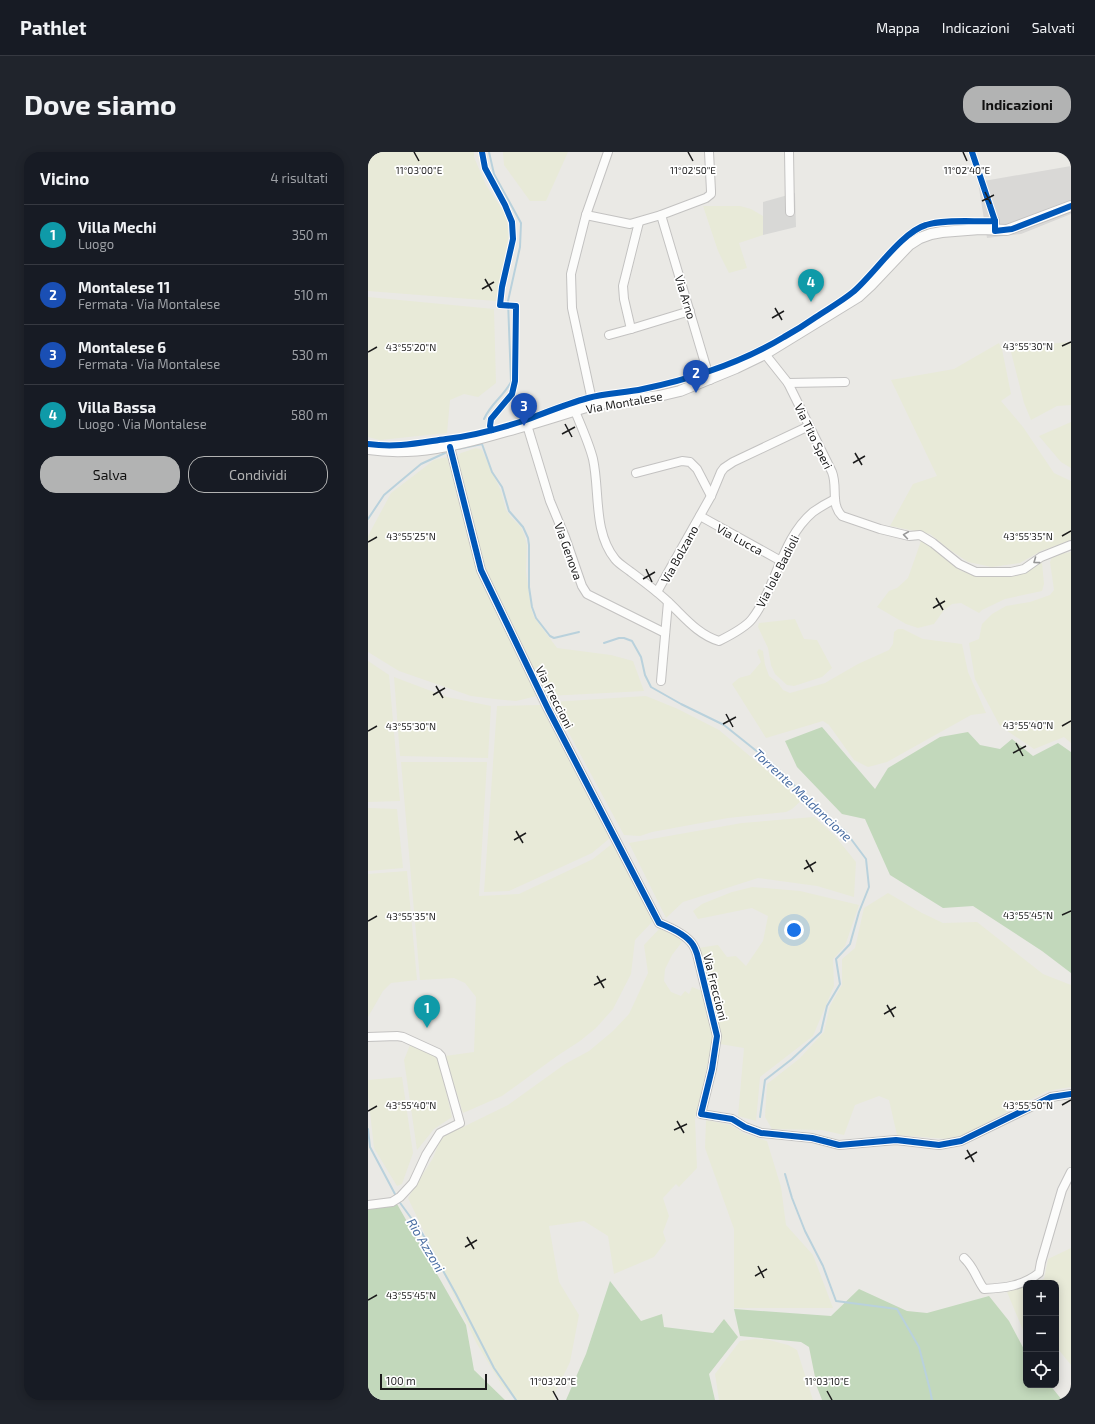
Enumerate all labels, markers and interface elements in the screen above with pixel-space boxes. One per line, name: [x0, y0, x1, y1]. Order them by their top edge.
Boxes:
text: Pathlet: [20, 16, 86, 39]
text: Mappa: [876, 19, 920, 36]
text: Indicazioni: [942, 19, 1010, 36]
text: Salvati: [1032, 19, 1075, 36]
button: Indicazioni: [963, 86, 1071, 123]
text: Dove siamo: [24, 87, 177, 121]
text: 11°03'00"E: [396, 164, 443, 176]
text: 11°02'50"E: [670, 164, 716, 176]
text: 11°02'40"E: [944, 164, 991, 176]
text: Vicino: [40, 168, 89, 188]
text: 4 risultati: [271, 170, 328, 186]
text: Villa Mechi: [78, 218, 156, 236]
text: 1: [50, 227, 56, 243]
text: 350 m: [292, 227, 328, 243]
text: Luogo: [78, 236, 114, 252]
pin: 4: [798, 269, 824, 302]
street label: Via Arno: [673, 273, 699, 321]
text: Montalese 11: [78, 278, 170, 296]
text: 2: [49, 287, 57, 303]
text: 510 m: [294, 287, 328, 303]
text: Fermata · Via Montalese: [78, 296, 220, 312]
text: Montalese 6: [78, 338, 166, 356]
text: 43°55'30"N: [1003, 340, 1053, 352]
text: 43°55'20"N: [386, 341, 436, 353]
text: 3: [49, 347, 57, 363]
text: 530 m: [292, 347, 328, 363]
text: Fermata · Via Montalese: [78, 356, 220, 372]
pin: 2: [683, 360, 709, 393]
street label: Via Montalese: [585, 388, 663, 416]
pin: 3: [511, 393, 537, 426]
text: Villa Bassa: [78, 398, 156, 416]
street label: Via Tito Speri: [792, 401, 836, 471]
text: 4: [49, 407, 57, 423]
text: 580 m: [291, 407, 328, 423]
text: Luogo · Via Montalese: [78, 416, 207, 432]
button: Salva: [40, 456, 180, 493]
button: Condividi: [188, 456, 328, 493]
street label: Via Genova: [552, 520, 586, 582]
street label: Via Lucca: [714, 521, 766, 557]
street label: Via Bolzano: [657, 523, 701, 585]
text: 43°55'25"N: [386, 530, 436, 542]
text: 43°55'35"N: [1003, 530, 1053, 542]
one-way arrow: [903, 531, 909, 540]
street label: Via Iole Badioli: [753, 532, 801, 610]
one-way arrow: [1033, 556, 1040, 563]
street label: Via Freccioni: [533, 663, 577, 731]
text: 43°55'40"N: [1003, 719, 1053, 731]
text: 43°55'30"N: [386, 720, 436, 732]
water label: Torrente Meldancione: [750, 745, 856, 845]
text: 43°55'45"N: [1003, 909, 1053, 921]
text: 43°55'35"N: [386, 910, 436, 922]
your location: [784, 920, 804, 940]
street label: Via Freccioni: [701, 952, 731, 1022]
pin: 1: [414, 995, 440, 1028]
text: 43°55'40"N: [386, 1099, 436, 1111]
text: 43°55'50"N: [1003, 1099, 1053, 1111]
water label: Rio Azzoni: [404, 1215, 448, 1275]
map controls: [1023, 1280, 1059, 1388]
button: +: [1023, 1280, 1059, 1316]
text: 43°55'45"N: [386, 1289, 436, 1301]
button: −: [1023, 1316, 1059, 1352]
button: locate: [1023, 1352, 1059, 1388]
scale bar: [380, 1372, 487, 1391]
text: 100 m: [386, 1374, 416, 1387]
text: 11°03'20"E: [530, 1375, 576, 1387]
text: 11°03'10"E: [805, 1375, 850, 1387]

